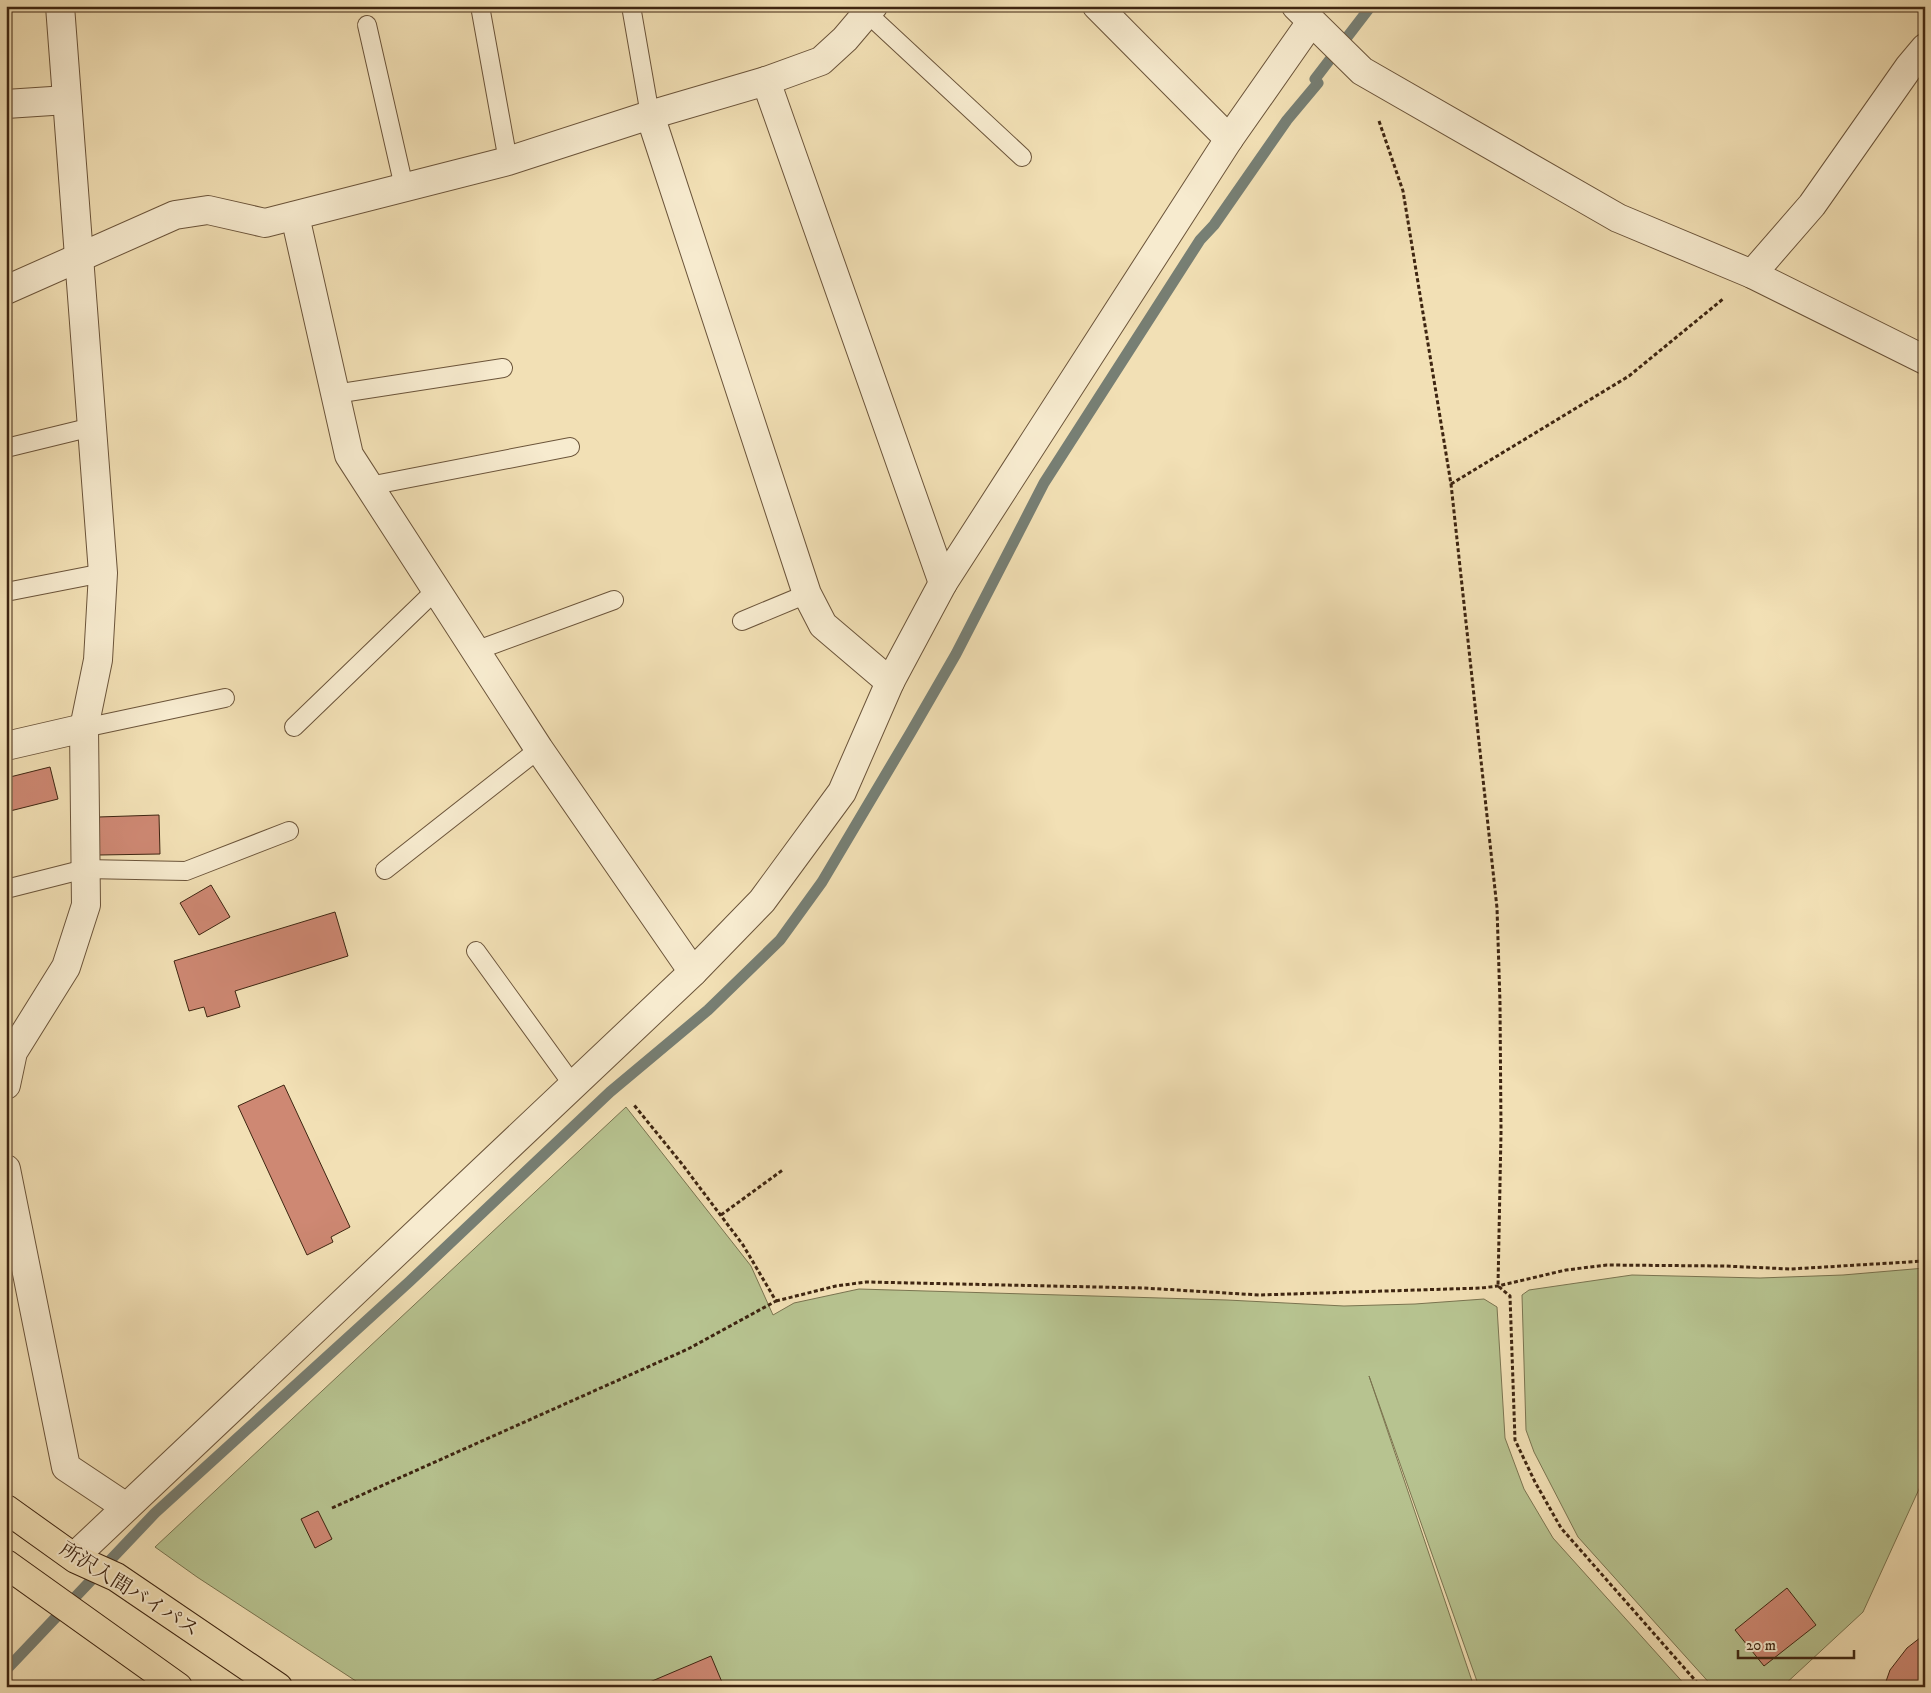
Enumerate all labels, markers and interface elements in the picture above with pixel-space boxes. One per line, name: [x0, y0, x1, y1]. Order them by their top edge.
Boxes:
street label: 所沢入間バイパス: [55, 1537, 203, 1643]
scale bar: [1738, 1628, 1855, 1660]
text: 20 m: [1746, 1636, 1776, 1655]

